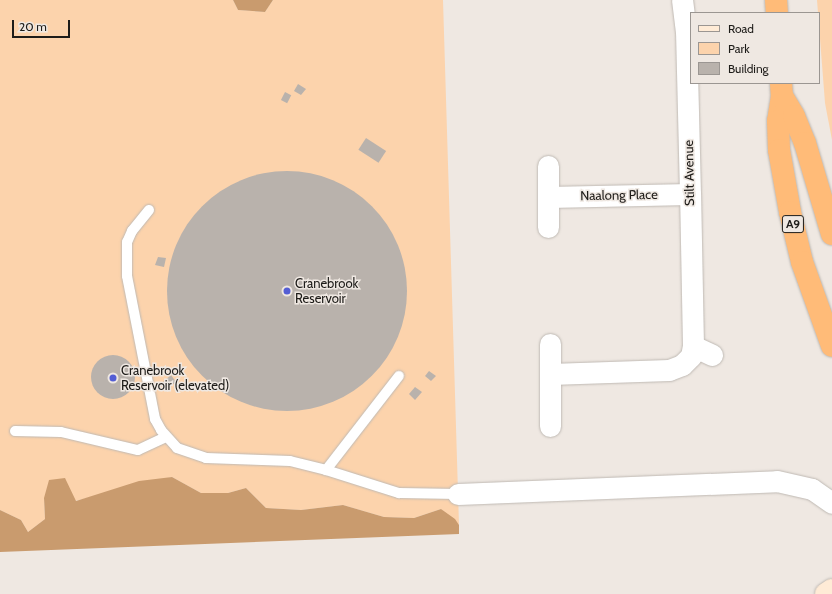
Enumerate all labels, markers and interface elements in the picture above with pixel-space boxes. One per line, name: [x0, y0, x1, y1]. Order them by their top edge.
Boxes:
scale bar: [14, 12, 72, 38]
legend: [690, 12, 820, 84]
text: 20 m: [19, 19, 47, 34]
text: Road: [728, 21, 754, 36]
text: Park: [728, 41, 750, 56]
text: Building: [728, 61, 769, 76]
street label: Stilt Avenue: [681, 140, 697, 206]
street label: Naalong Place: [580, 187, 658, 203]
road number: A9: [781, 214, 805, 234]
place label: Cranebrook Reservoir: [295, 276, 358, 307]
marker: Cranebrook Reservoir: [282, 286, 292, 296]
place label: Cranebrook Reservoir (elevated): [121, 363, 229, 394]
marker: Cranebrook Reservoir (elevated): [108, 373, 118, 383]

